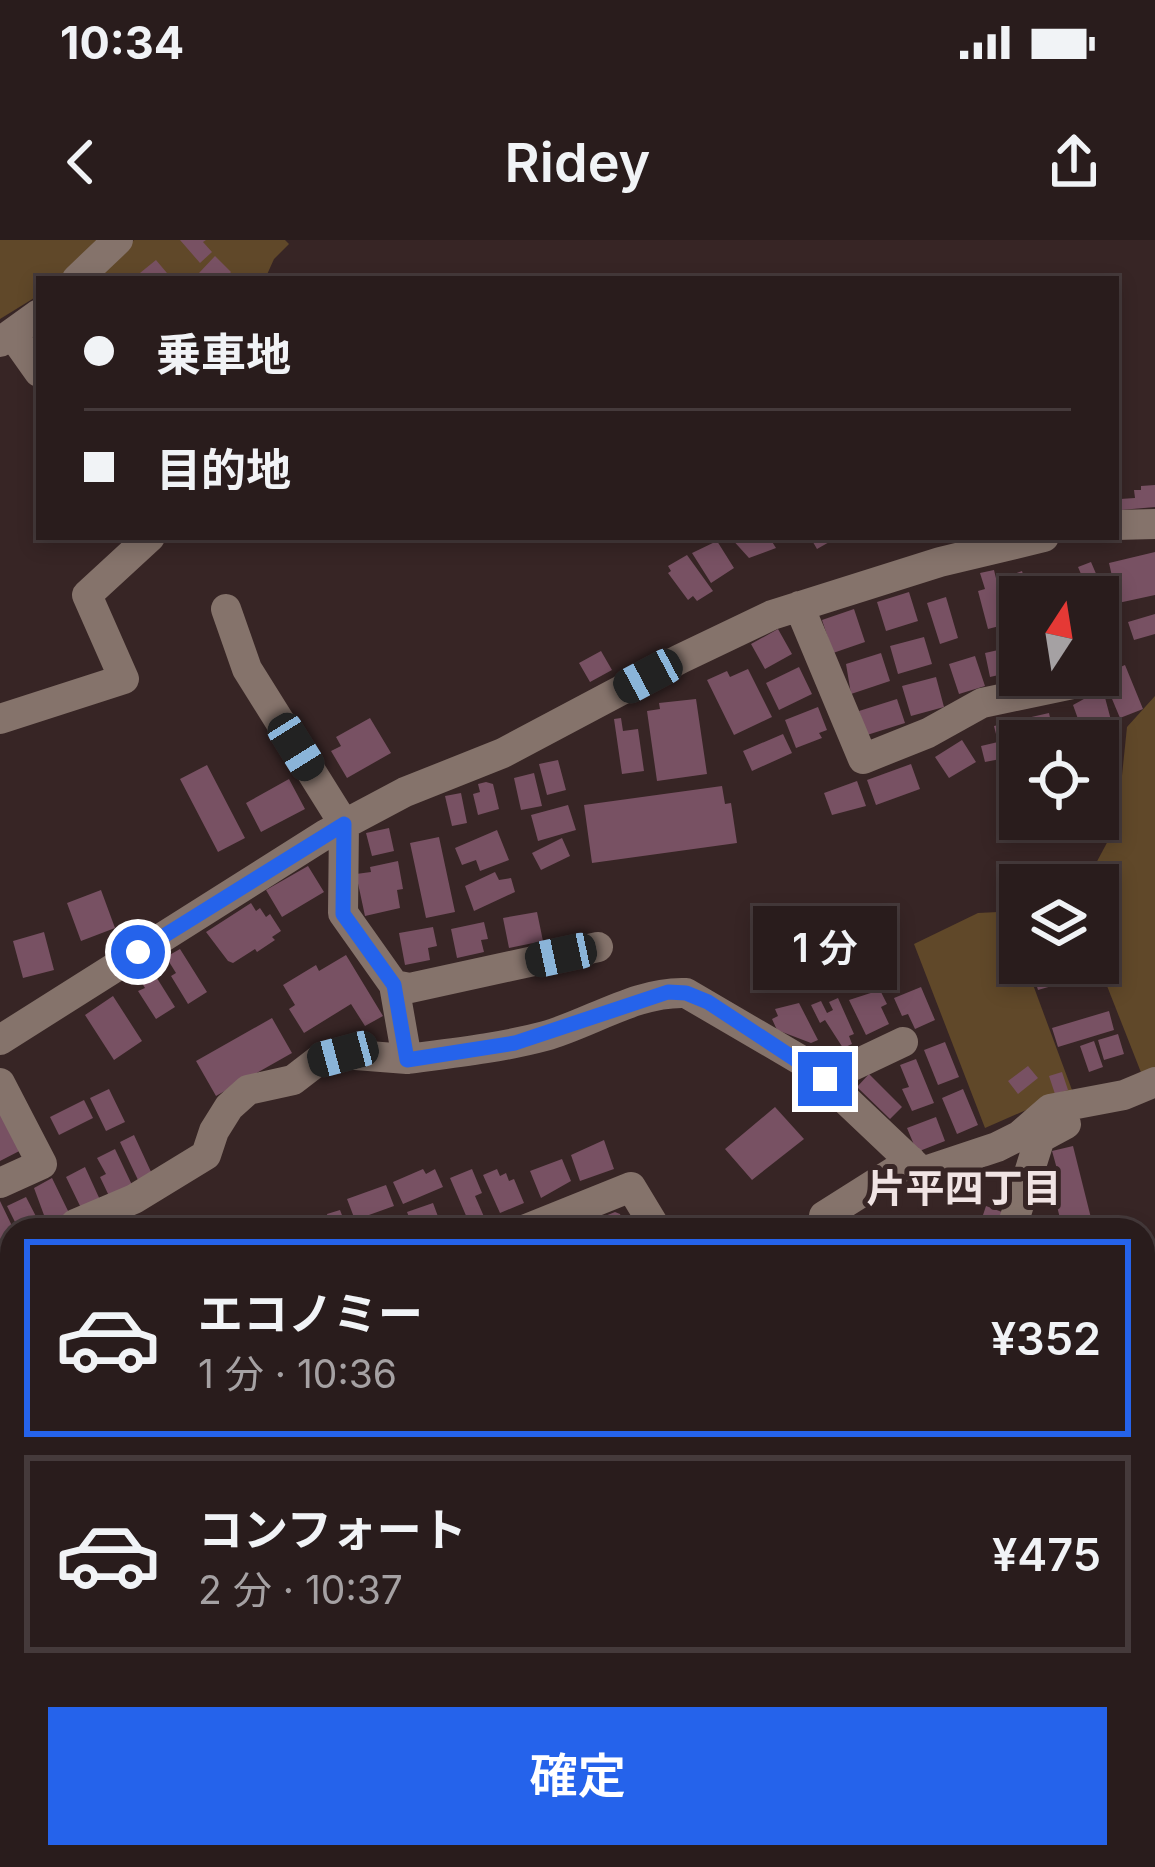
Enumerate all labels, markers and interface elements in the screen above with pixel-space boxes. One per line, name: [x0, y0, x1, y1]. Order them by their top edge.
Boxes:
text: 10:34: [60, 15, 184, 70]
icon: back: [48, 129, 114, 195]
icon: share: [1041, 129, 1107, 195]
text: Ridey: [505, 130, 650, 195]
text: 乗車地: [156, 327, 291, 382]
text: 目的地: [156, 442, 291, 497]
north arrow: [999, 576, 1119, 696]
map controls: [999, 576, 1119, 984]
car: [608, 643, 688, 709]
car: [262, 707, 330, 787]
button: locate: [999, 720, 1119, 840]
button: layers: [999, 864, 1119, 984]
callout: 1 分: [753, 905, 897, 989]
text: 1 分: [792, 924, 858, 971]
route start: [111, 925, 165, 979]
car: [522, 930, 600, 980]
car: [304, 1027, 382, 1081]
route end: [798, 1052, 852, 1106]
district label: 片平四丁目: [866, 1164, 1062, 1211]
icon: car: [54, 1284, 162, 1392]
text: エコノミー: [198, 1286, 423, 1341]
text: ¥352: [991, 1311, 1101, 1366]
text: 1 分 · 10:36: [198, 1350, 397, 1397]
icon: car: [54, 1500, 162, 1608]
text: コンフォート: [198, 1502, 467, 1557]
text: ¥475: [992, 1527, 1101, 1582]
text: 2 分 · 10:37: [198, 1566, 403, 1613]
button: 確定: [48, 1707, 1107, 1845]

